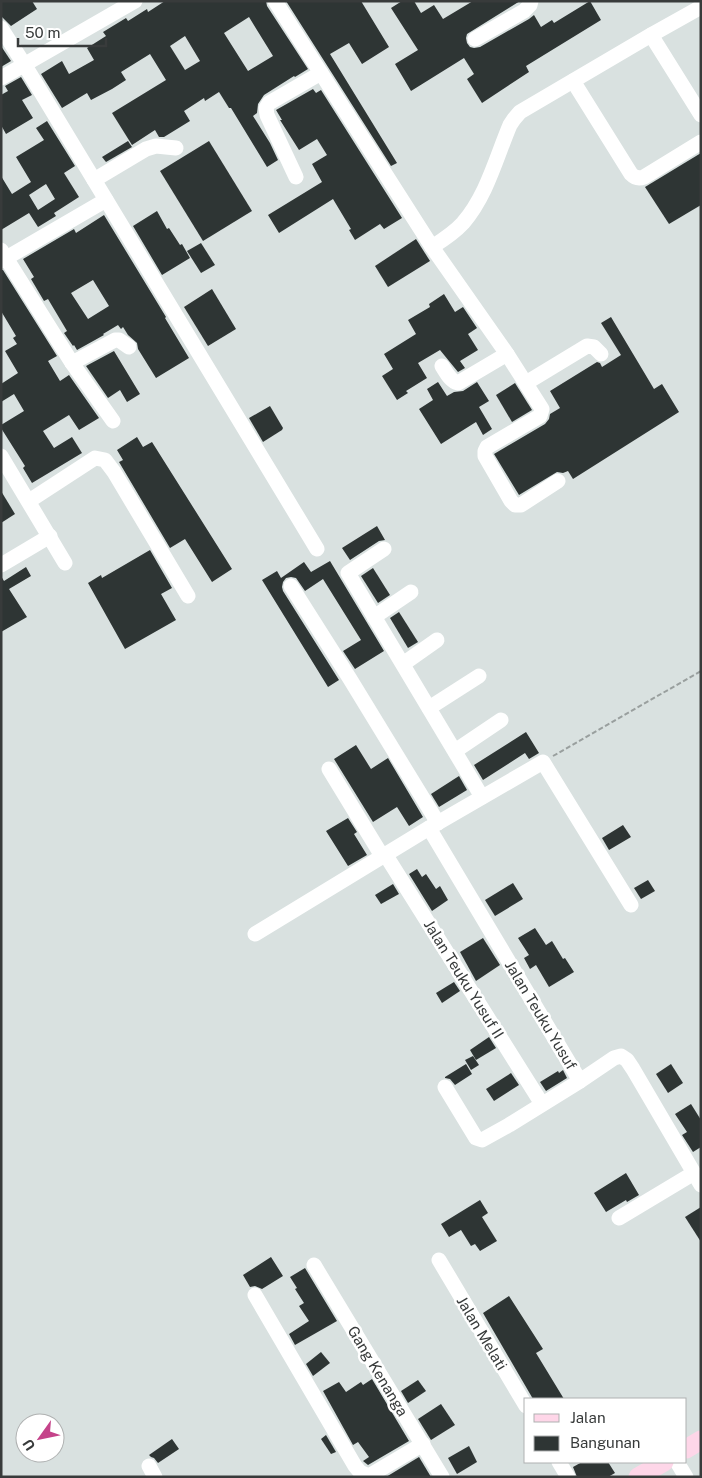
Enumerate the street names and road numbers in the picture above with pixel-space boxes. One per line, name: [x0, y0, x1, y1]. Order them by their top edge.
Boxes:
street label: Jalan Teuku Yusuf II: [421, 917, 507, 1041]
street label: Jalan Teuku Yusuf: [502, 957, 580, 1073]
street label: Jalan Melati: [453, 1293, 511, 1373]
street label: Gang Kenanga: [344, 1323, 412, 1419]

